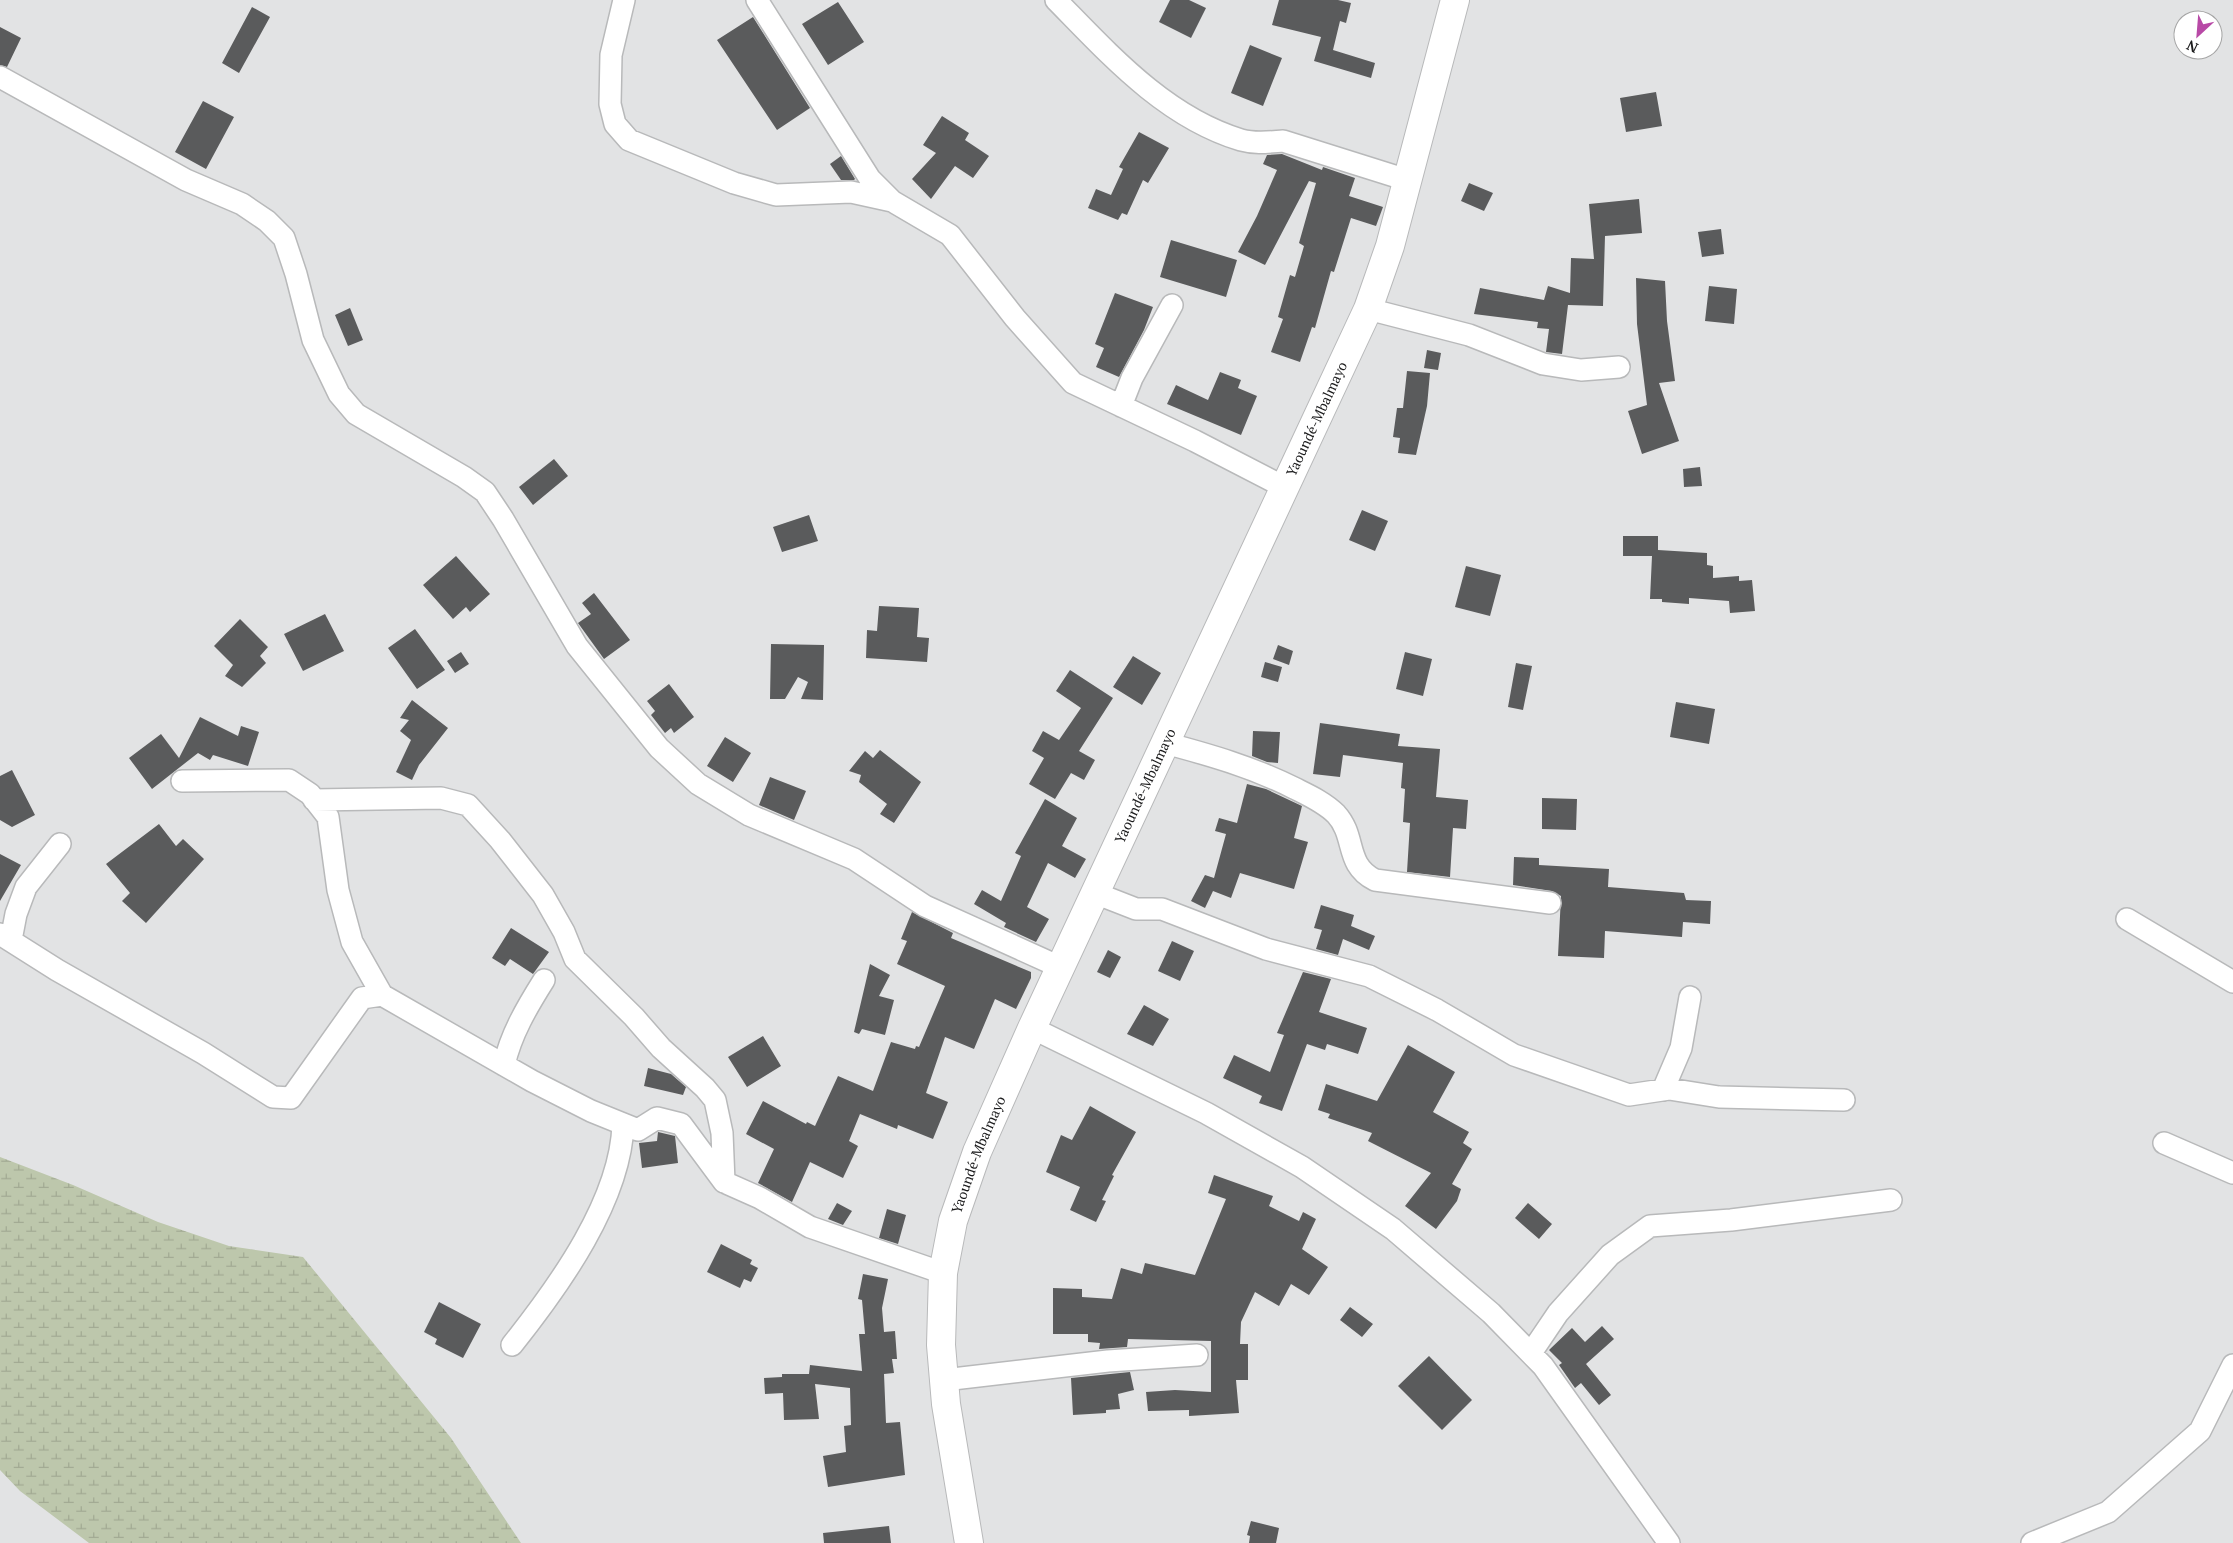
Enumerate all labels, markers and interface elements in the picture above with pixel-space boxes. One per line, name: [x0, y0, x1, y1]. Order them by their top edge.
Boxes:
north arrow: [2173, 10, 2223, 60]
text: N: [2183, 36, 2201, 58]
street label: Yaoundé-Mbalmayo: [1281, 358, 1351, 479]
street label: Yaoundé-Mbalmayo: [1110, 725, 1180, 846]
street label: Yaoundé-Mbalmayo: [946, 1093, 1010, 1216]

